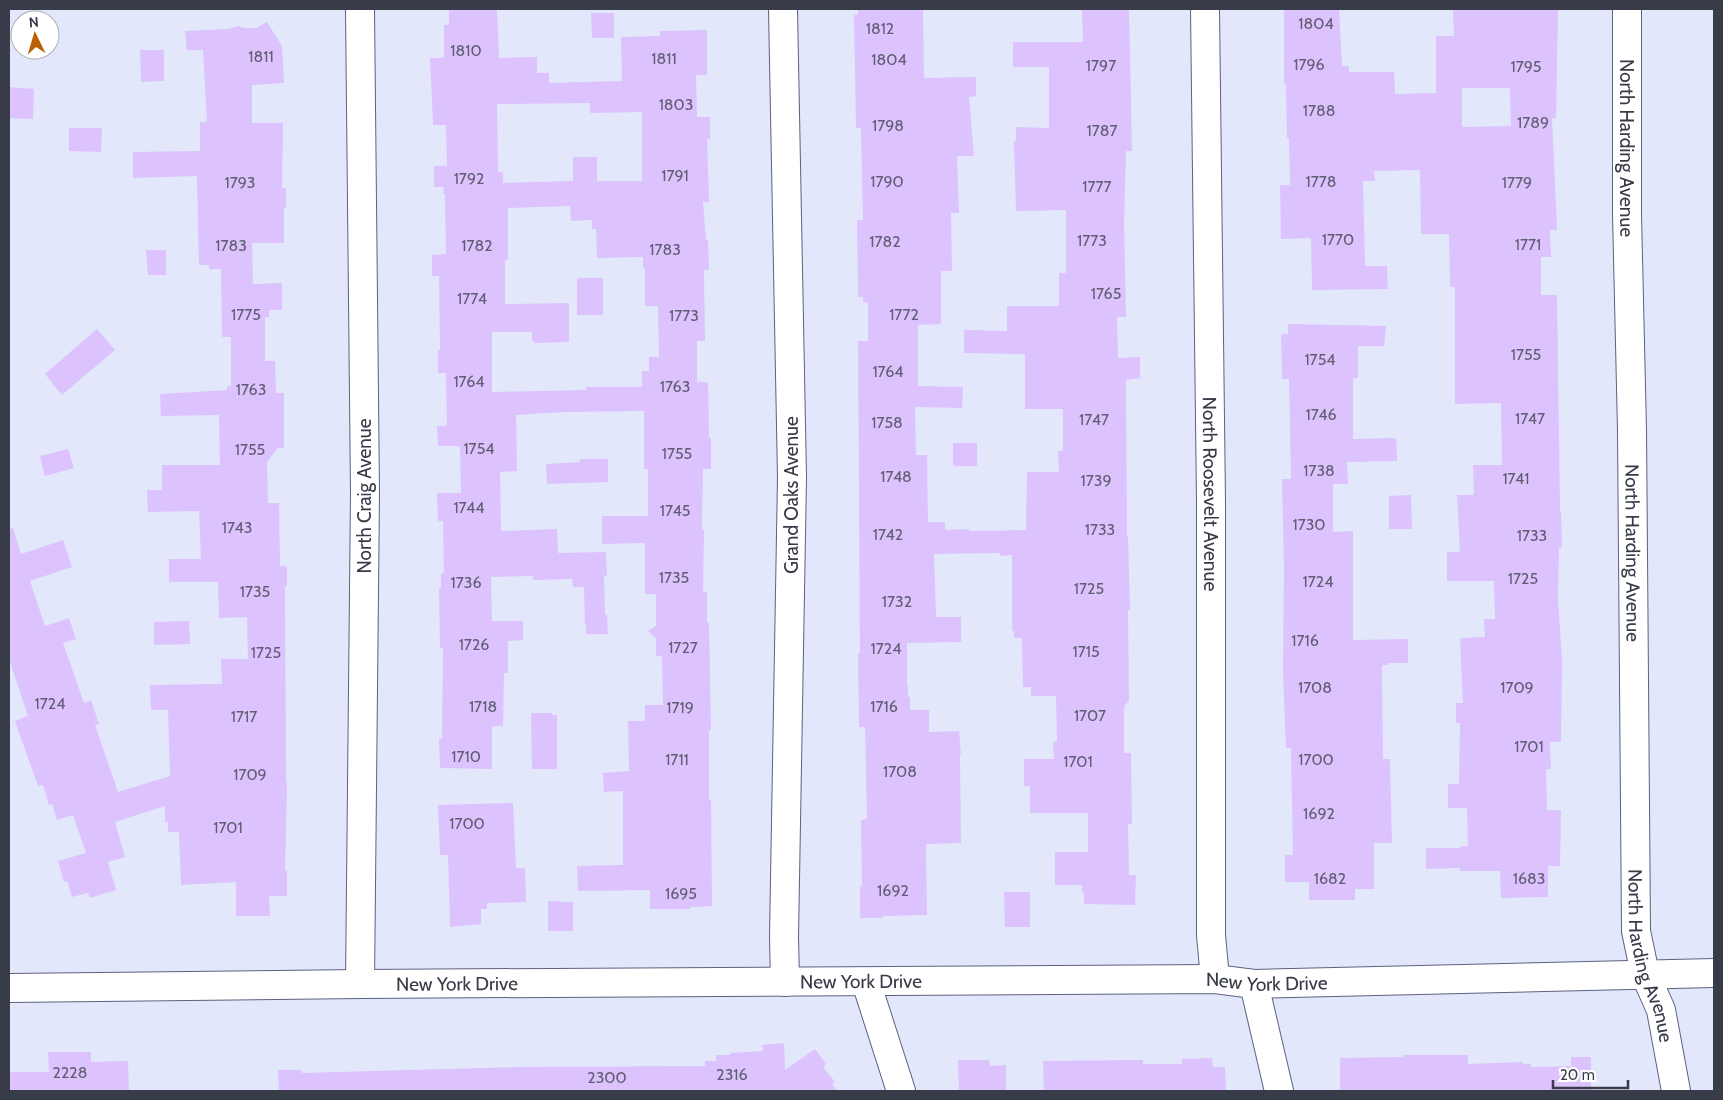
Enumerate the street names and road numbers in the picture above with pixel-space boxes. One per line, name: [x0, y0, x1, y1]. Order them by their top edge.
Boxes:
street label: North Harding Avenue: [1615, 59, 1639, 238]
street label: North Roosevelt Avenue: [1198, 397, 1222, 591]
street label: Grand Oaks Avenue: [780, 416, 803, 574]
street label: North Craig Avenue: [353, 418, 376, 574]
street label: North Harding Avenue: [1620, 464, 1645, 642]
street label: North Harding Avenue: [1624, 869, 1678, 1044]
street label: New York Drive: [1206, 968, 1328, 996]
street label: New York Drive: [800, 970, 922, 993]
street label: New York Drive: [396, 972, 518, 996]

